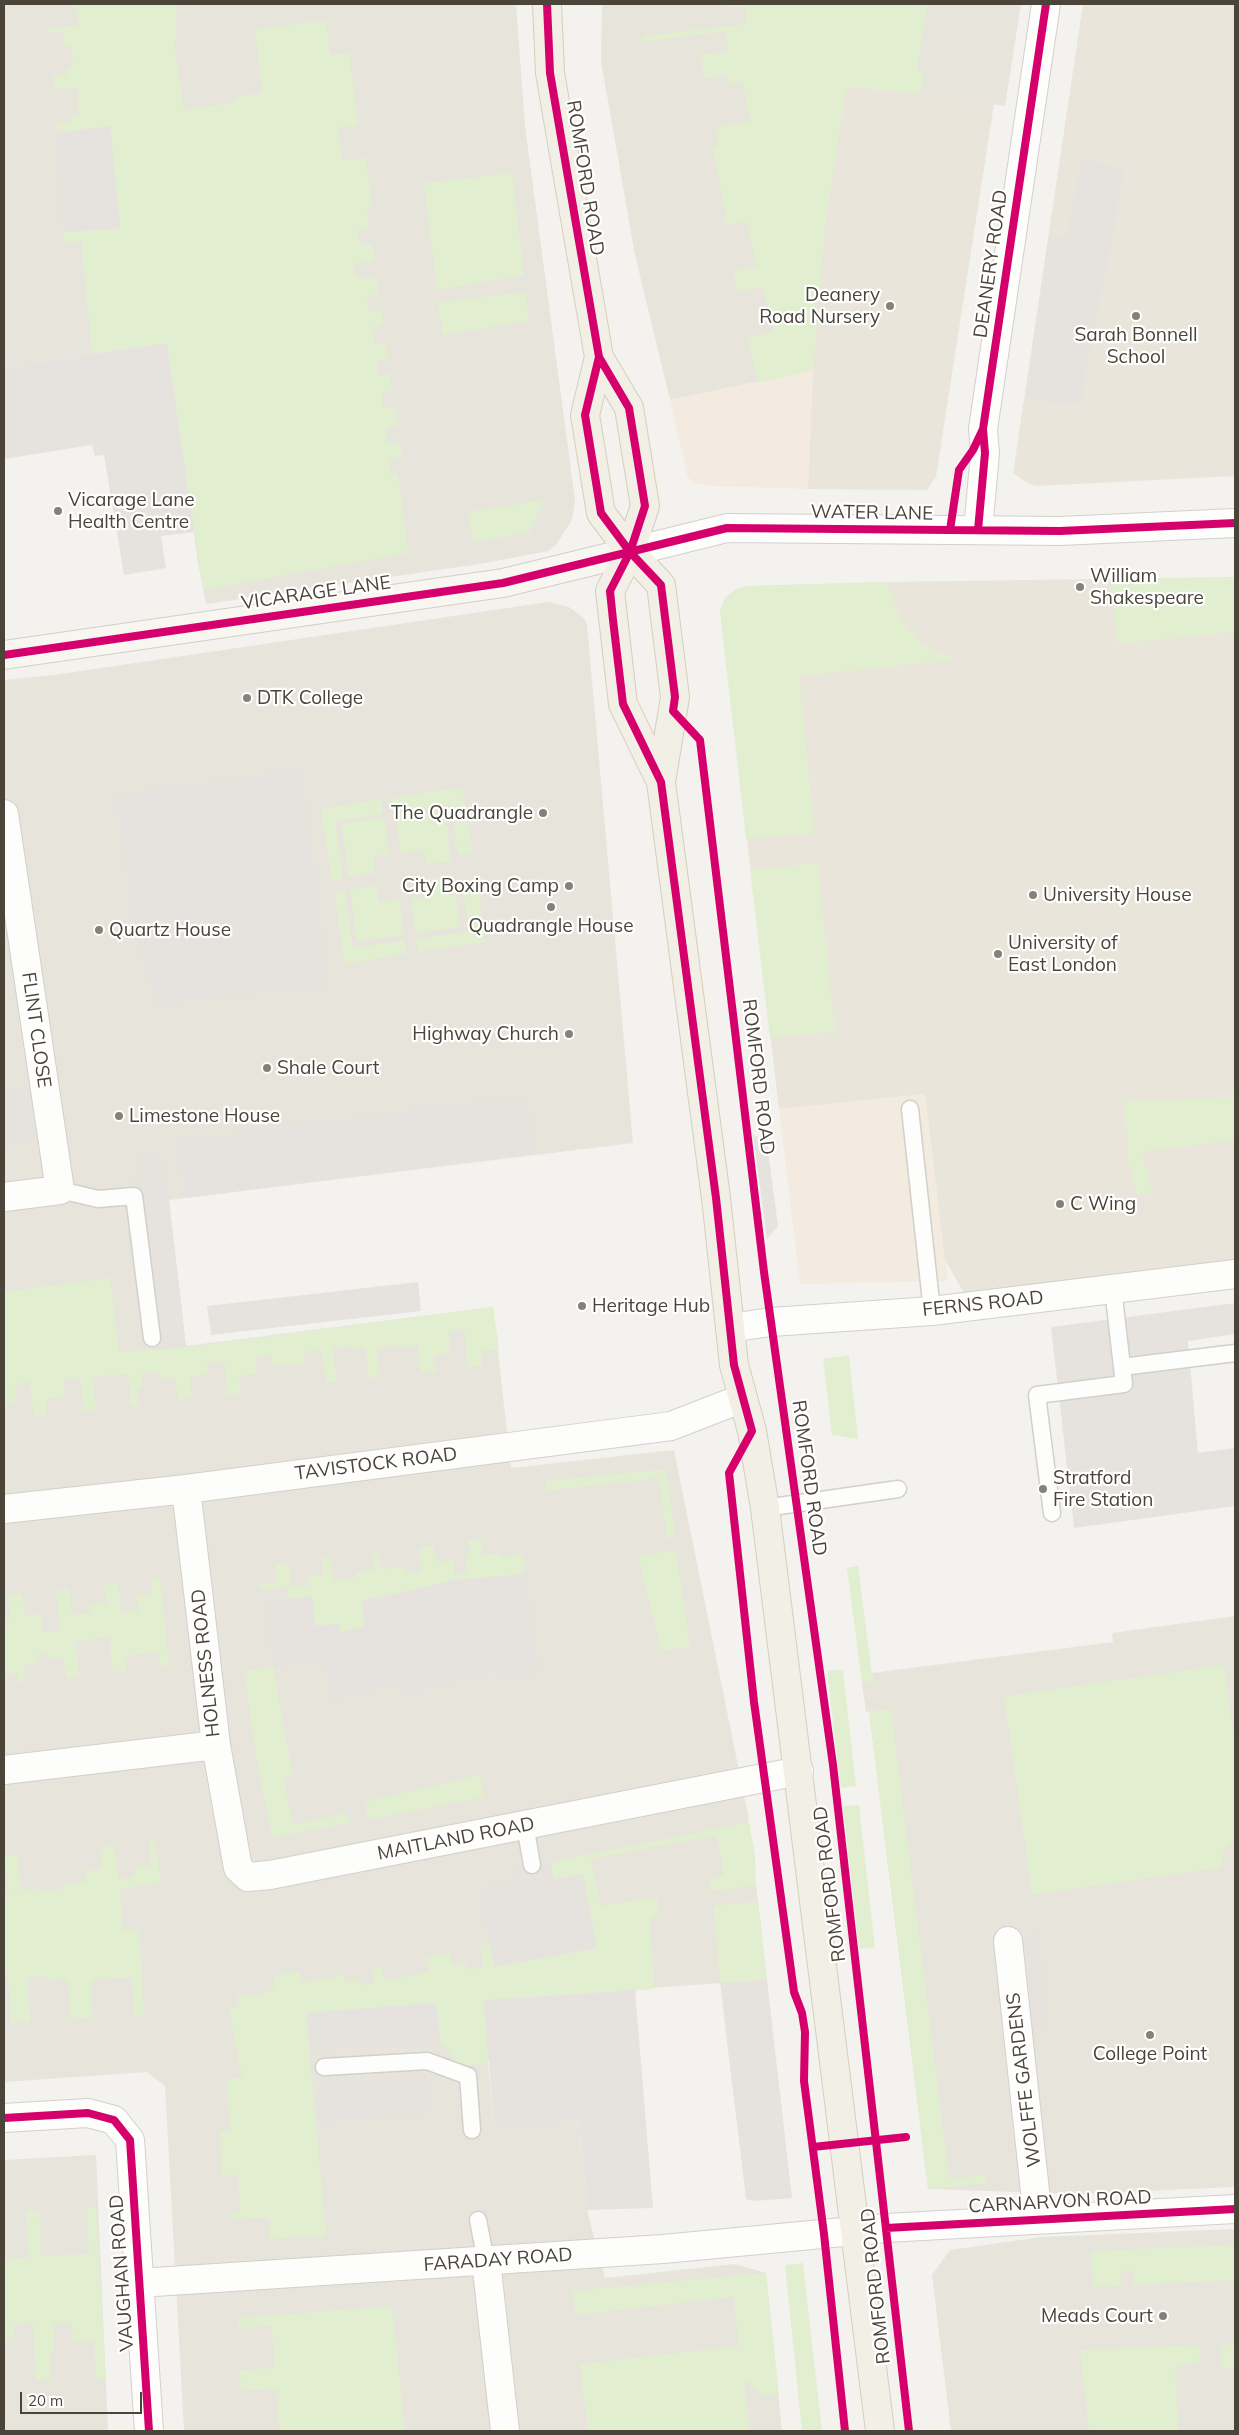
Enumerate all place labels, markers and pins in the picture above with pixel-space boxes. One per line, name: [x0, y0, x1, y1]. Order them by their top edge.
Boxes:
place label: Deanery Road Nursery: [759, 284, 880, 328]
marker: Deanery Road Nursery: [884, 300, 896, 312]
marker: Sarah Bonnell School: [1130, 310, 1142, 322]
place label: Sarah Bonnell School: [1075, 324, 1197, 368]
place label: Vicarage Lane Health Centre: [68, 489, 195, 533]
marker: Vicarage Lane Health Centre: [52, 505, 64, 517]
place label: William Shakespeare: [1090, 565, 1204, 609]
marker: William Shakespeare: [1074, 581, 1086, 593]
place label: DTK College: [257, 687, 363, 709]
marker: DTK College: [241, 692, 253, 704]
place label: The Quadrangle: [391, 802, 533, 824]
marker: The Quadrangle: [537, 807, 549, 819]
place label: City Boxing Camp: [402, 875, 559, 897]
marker: City Boxing Camp: [563, 880, 575, 892]
place label: University House: [1043, 884, 1192, 906]
marker: University House: [1027, 889, 1039, 901]
marker: Quadrangle House: [545, 901, 557, 913]
place label: Quadrangle House: [468, 915, 634, 937]
place label: Quartz House: [109, 919, 231, 941]
marker: Quartz House: [93, 924, 105, 936]
place label: University of East London: [1008, 932, 1118, 976]
marker: University of East London: [992, 948, 1004, 960]
place label: Highway Church: [412, 1023, 559, 1045]
marker: Highway Church: [563, 1028, 575, 1040]
place label: Shale Court: [277, 1057, 379, 1079]
marker: Shale Court: [261, 1062, 273, 1074]
place label: Limestone House: [129, 1105, 280, 1127]
marker: Limestone House: [113, 1110, 125, 1122]
place label: C Wing: [1070, 1193, 1136, 1215]
marker: C Wing: [1054, 1198, 1066, 1210]
place label: Heritage Hub: [592, 1295, 710, 1317]
marker: Heritage Hub: [576, 1300, 588, 1312]
place label: Stratford Fire Station: [1053, 1467, 1153, 1511]
marker: Stratford Fire Station: [1037, 1483, 1049, 1495]
marker: College Point: [1144, 2029, 1156, 2041]
place label: College Point: [1093, 2043, 1207, 2065]
place label: Meads Court: [1041, 2305, 1153, 2327]
marker: Meads Court: [1157, 2310, 1169, 2322]

